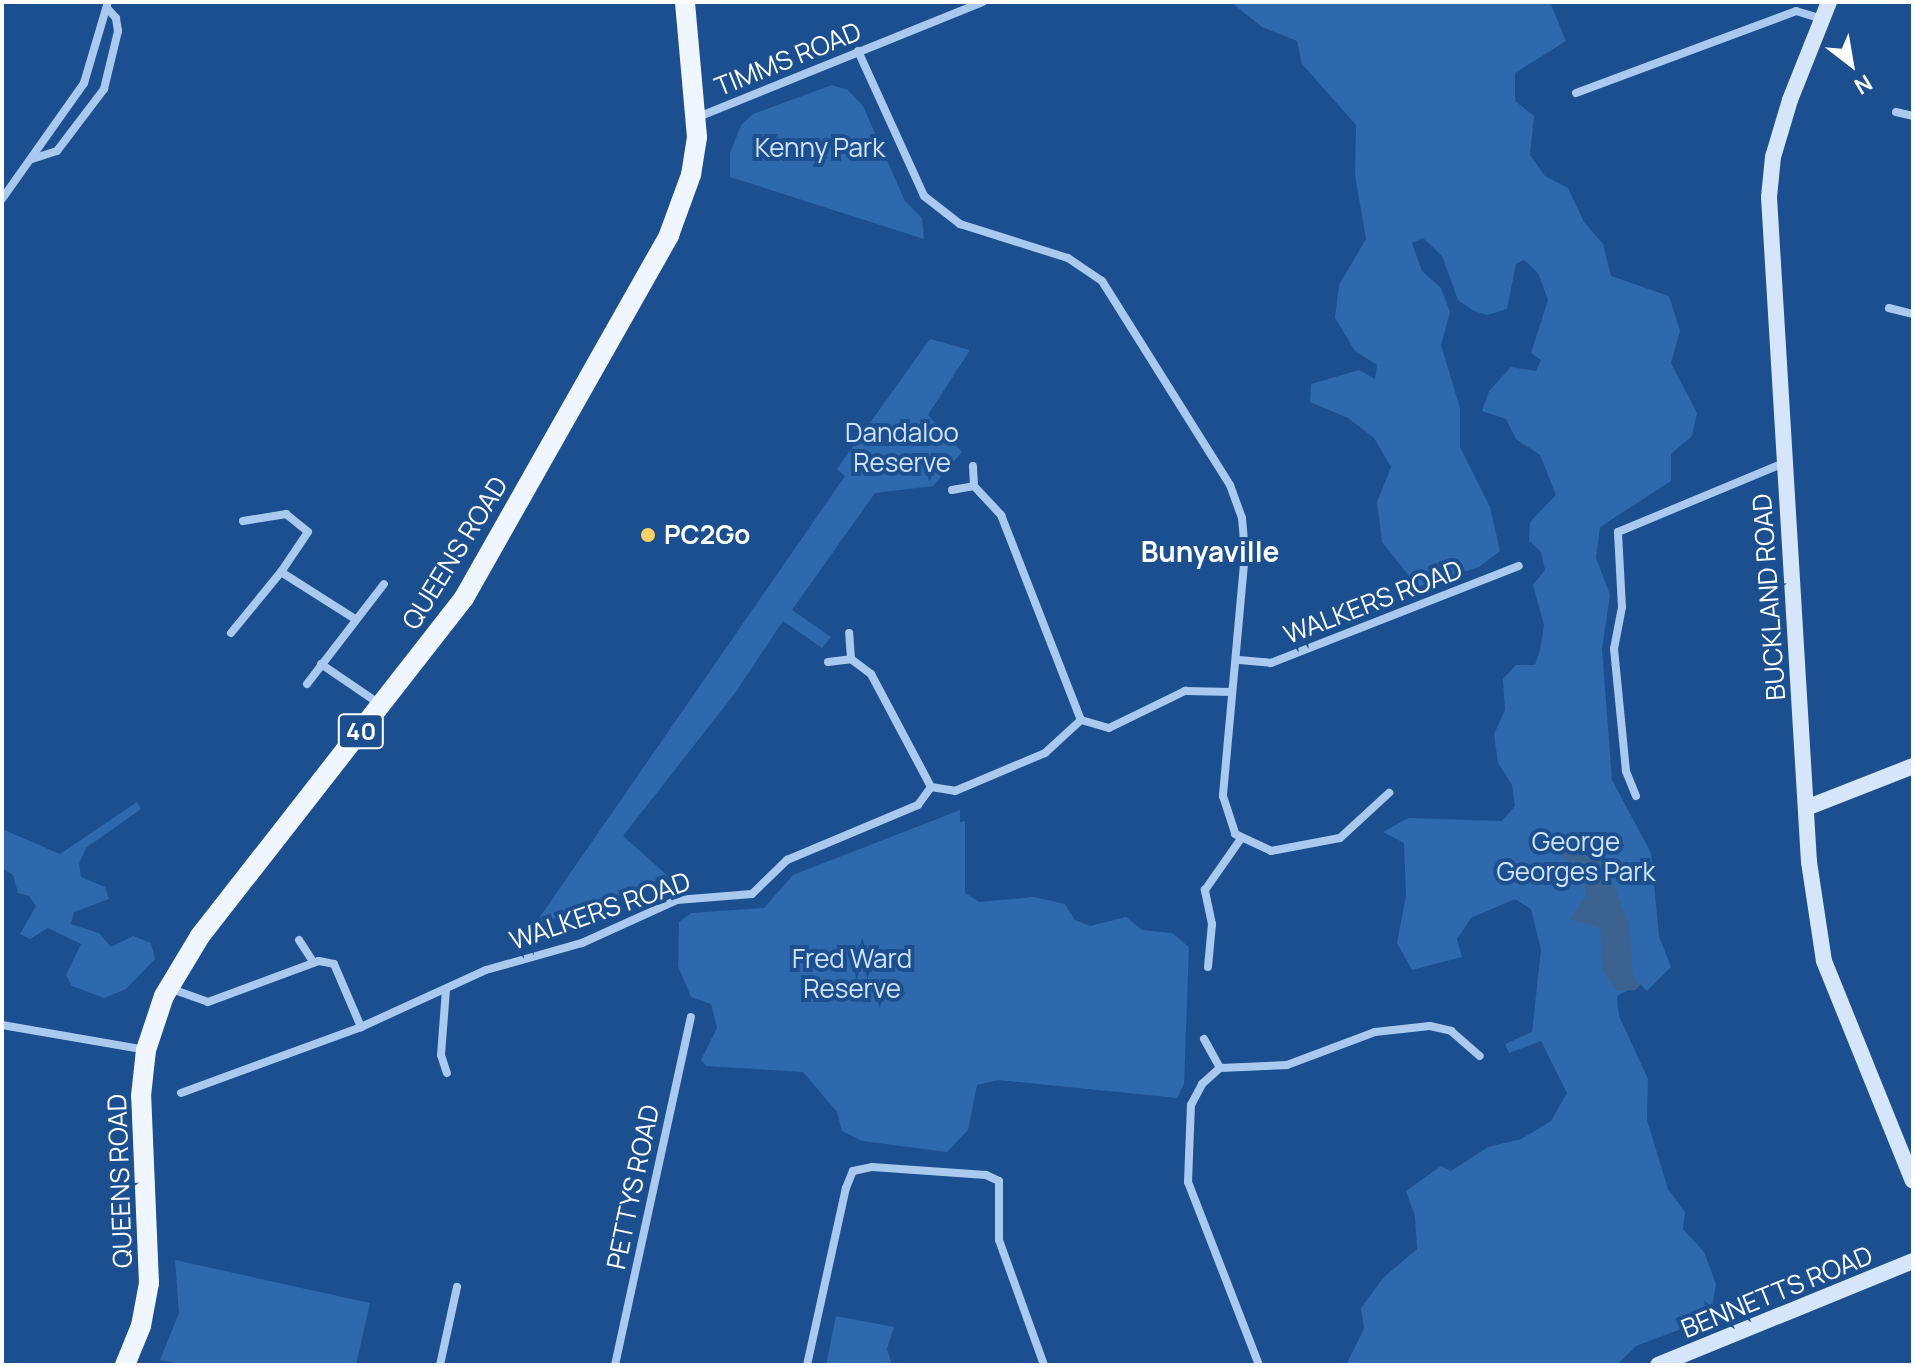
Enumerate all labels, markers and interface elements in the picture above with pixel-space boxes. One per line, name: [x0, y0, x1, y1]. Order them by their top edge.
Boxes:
street label: TIMMS ROAD: [710, 15, 866, 103]
north arrow: [1811, 24, 1891, 104]
text: N: [1849, 68, 1878, 101]
park label: Kenny Park: [755, 132, 885, 164]
park label: Dandaloo Reserve: [845, 417, 959, 478]
street label: QUEENS ROAD: [396, 471, 514, 635]
street label: BUCKLAND ROAD: [1746, 493, 1792, 701]
place label: PC2Go: [664, 519, 750, 551]
marker: PC2Go: [639, 526, 657, 544]
district label: Bunyaville: [1141, 534, 1279, 568]
street label: WALKERS ROAD: [1279, 554, 1467, 650]
road number: 40: [337, 711, 385, 751]
park label: George Georges Park: [1496, 826, 1656, 888]
street label: WALKERS ROAD: [506, 866, 694, 956]
park label: Fred Ward Reserve: [792, 943, 912, 1004]
street label: QUEENS ROAD: [101, 1093, 139, 1269]
street label: PETTYS ROAD: [600, 1102, 666, 1272]
street label: BENNETTS ROAD: [1677, 1239, 1877, 1345]

